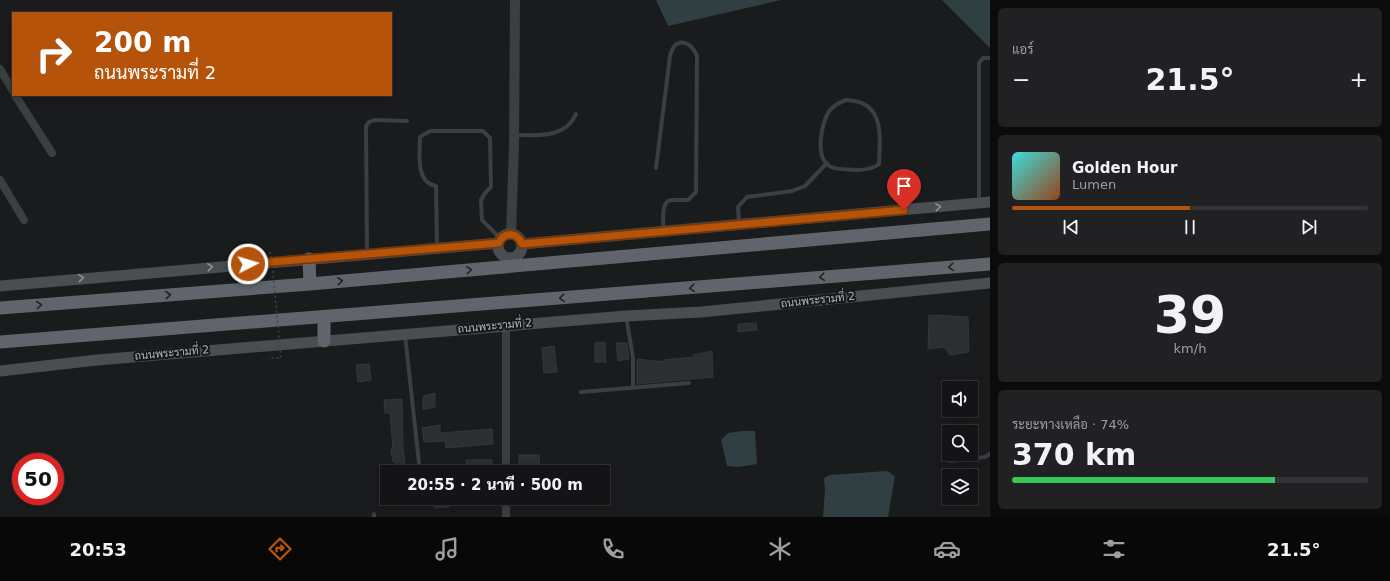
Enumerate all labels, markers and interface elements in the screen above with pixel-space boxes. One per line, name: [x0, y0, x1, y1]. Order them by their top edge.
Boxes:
text: 200 m: [94, 26, 191, 59]
icon: right: [28, 28, 80, 80]
text: แอร์: [1012, 42, 1033, 57]
text: ถนนพระรามที่ 2: [94, 62, 216, 83]
text: 21.5°: [1145, 62, 1235, 97]
text: −: [1012, 67, 1030, 92]
text: +: [1350, 67, 1368, 92]
text: Golden Hour: [1072, 159, 1178, 177]
pin: [887, 169, 921, 210]
icon: arrive: [893, 175, 915, 197]
text: Lumen: [1072, 177, 1116, 192]
one-way arrow: [935, 203, 941, 212]
icon: previous: [1060, 216, 1082, 238]
icon: pause: [1179, 216, 1201, 238]
icon: next: [1298, 216, 1320, 238]
position arrow: [227, 243, 269, 285]
one-way arrow: [207, 263, 213, 272]
one-way arrow: [948, 263, 954, 272]
one-way arrow: [466, 265, 472, 274]
one-way arrow: [819, 273, 825, 282]
one-way arrow: [78, 274, 84, 283]
one-way arrow: [337, 277, 343, 286]
one-way arrow: [689, 283, 695, 292]
street label: ถนนพระรามที่ 2: [780, 285, 856, 310]
text: 39: [1154, 285, 1226, 345]
one-way arrow: [165, 290, 171, 299]
one-way arrow: [559, 293, 565, 302]
one-way arrow: [36, 300, 42, 309]
street label: ถนนพระรามที่ 2: [457, 311, 533, 336]
street label: ถนนพระรามที่ 2: [134, 338, 210, 363]
text: km/h: [1174, 341, 1206, 356]
map controls: [942, 381, 978, 505]
button: sound: [942, 381, 978, 417]
text: ระยะทางเหลือ · 74%: [1012, 417, 1129, 432]
button: search: [942, 425, 978, 461]
text: 370 km: [1012, 437, 1136, 472]
speed limit sign: 50: [12, 453, 64, 505]
button: layers: [942, 469, 978, 505]
text: 20:55 · 2 นาที · 500 m: [407, 476, 583, 494]
icon: directions: [266, 535, 294, 563]
icon: music: [433, 535, 461, 563]
icon: phone: [599, 535, 627, 563]
icon: climate: [766, 535, 794, 563]
icon: car: [933, 535, 961, 563]
icon: filters: [1100, 535, 1128, 563]
text: 20:53: [69, 539, 127, 560]
text: 21.5°: [1267, 539, 1321, 560]

